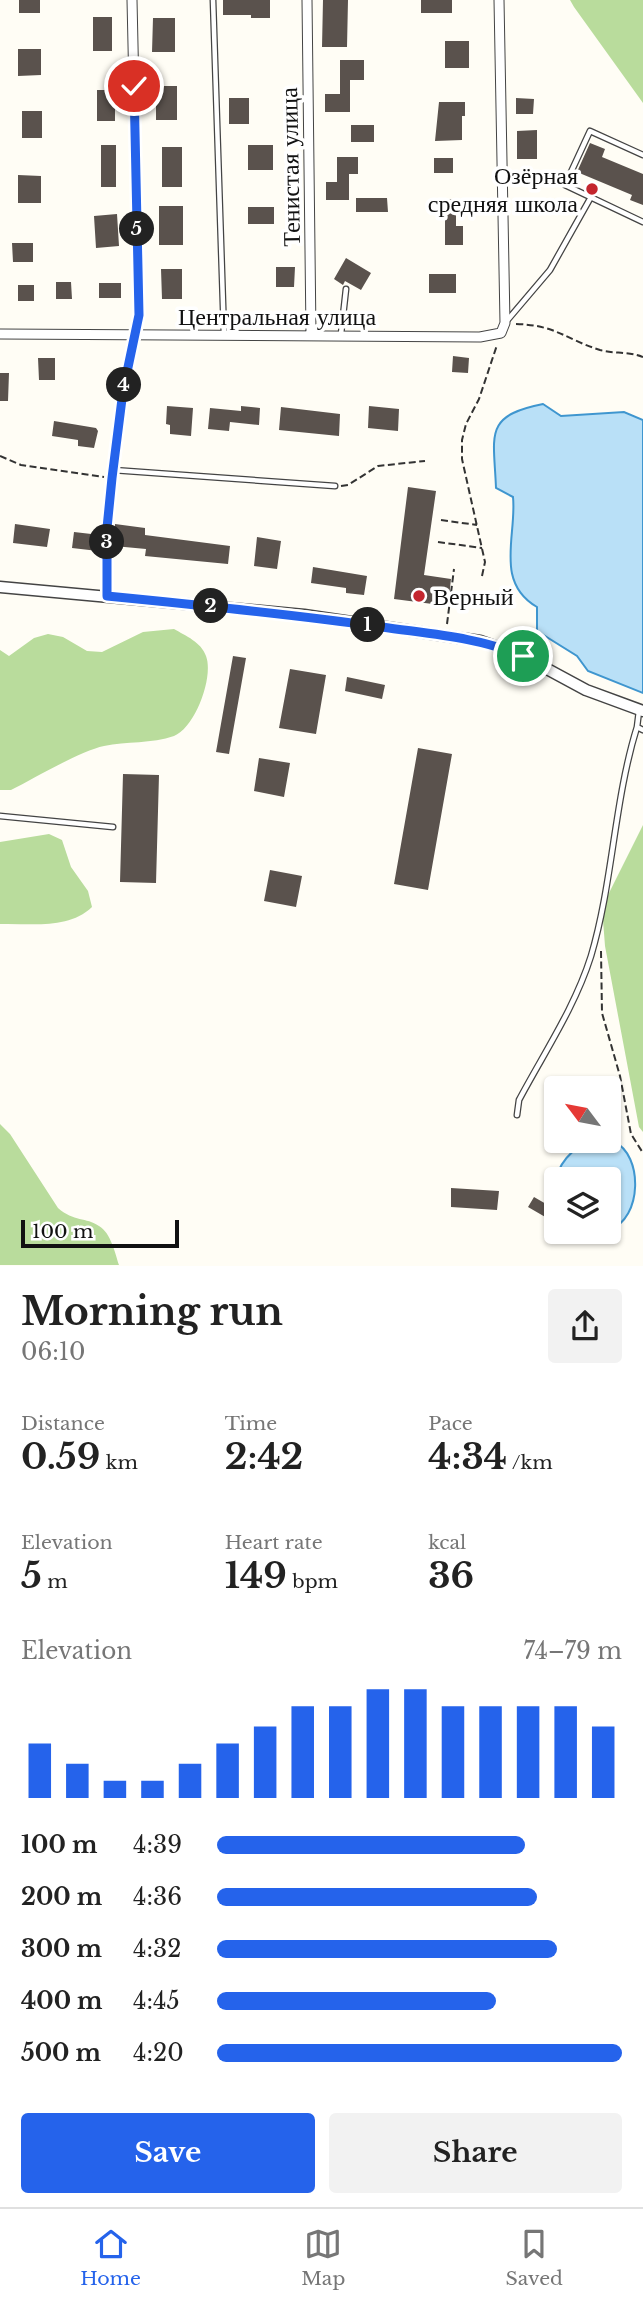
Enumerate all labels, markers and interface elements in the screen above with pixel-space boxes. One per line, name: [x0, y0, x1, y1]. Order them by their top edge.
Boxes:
pin: [104, 56, 164, 116]
icon: check: [115, 67, 153, 105]
street label: Тенистая улица: [274, 87, 306, 247]
place label: Озёрная средняя школа: [428, 161, 578, 218]
marker: Озёрная средняя школа: [584, 181, 600, 197]
pin: 5: [120, 212, 154, 246]
text: 5: [131, 217, 142, 240]
street label: Центральная улица: [178, 302, 376, 331]
pin: 4: [106, 368, 142, 402]
text: 4: [117, 373, 130, 396]
pin: 3: [90, 524, 124, 560]
text: 3: [100, 530, 113, 553]
place label: Верный: [433, 582, 514, 611]
pin: 2: [194, 588, 228, 624]
marker: Верный: [411, 588, 427, 604]
text: 2: [204, 594, 217, 617]
pin: 1: [350, 608, 386, 642]
text: 1: [363, 613, 372, 636]
pin: [493, 626, 553, 686]
icon: arrive: [504, 637, 542, 675]
north arrow: [544, 1076, 621, 1153]
map controls: [544, 1076, 621, 1244]
button: layers: [544, 1167, 621, 1244]
scale bar: [21, 1216, 178, 1248]
text: 100 m: [32, 1220, 93, 1243]
text: Morning run: [21, 1288, 283, 1335]
button: share: [548, 1289, 622, 1363]
text: 06:10: [21, 1338, 85, 1366]
text: Distance: [21, 1412, 105, 1435]
text: Time: [225, 1412, 277, 1435]
text: Pace: [428, 1412, 473, 1435]
text: 0.59: [21, 1435, 100, 1478]
text: 2:42: [225, 1435, 303, 1478]
text: 4:34: [428, 1435, 507, 1478]
text: km: [100, 1451, 138, 1474]
text: /km: [507, 1451, 553, 1474]
text: Elevation: [21, 1531, 113, 1554]
text: Heart rate: [225, 1531, 323, 1554]
text: kcal: [428, 1531, 466, 1554]
text: 5: [21, 1554, 42, 1597]
text: 149: [225, 1554, 287, 1597]
text: 36: [428, 1554, 474, 1597]
text: m: [42, 1570, 68, 1593]
text: bpm: [287, 1570, 338, 1593]
text: Elevation: [21, 1637, 132, 1665]
text: 74–79 m: [523, 1637, 622, 1665]
text: 100 m: [21, 1831, 97, 1859]
text: 4:39: [133, 1831, 182, 1859]
text: 200 m: [21, 1883, 102, 1911]
text: 4:36: [133, 1883, 182, 1911]
text: 300 m: [21, 1935, 102, 1963]
text: 4:32: [133, 1935, 181, 1963]
text: 400 m: [21, 1987, 103, 2015]
text: 4:45: [133, 1987, 180, 2015]
text: 500 m: [21, 2039, 101, 2067]
text: 4:20: [133, 2039, 184, 2067]
button: Save: [21, 2113, 315, 2193]
button: Share: [329, 2113, 622, 2193]
tab: Home: [80, 2225, 141, 2290]
tab: Map: [301, 2225, 345, 2290]
tab: Saved: [506, 2225, 563, 2290]

